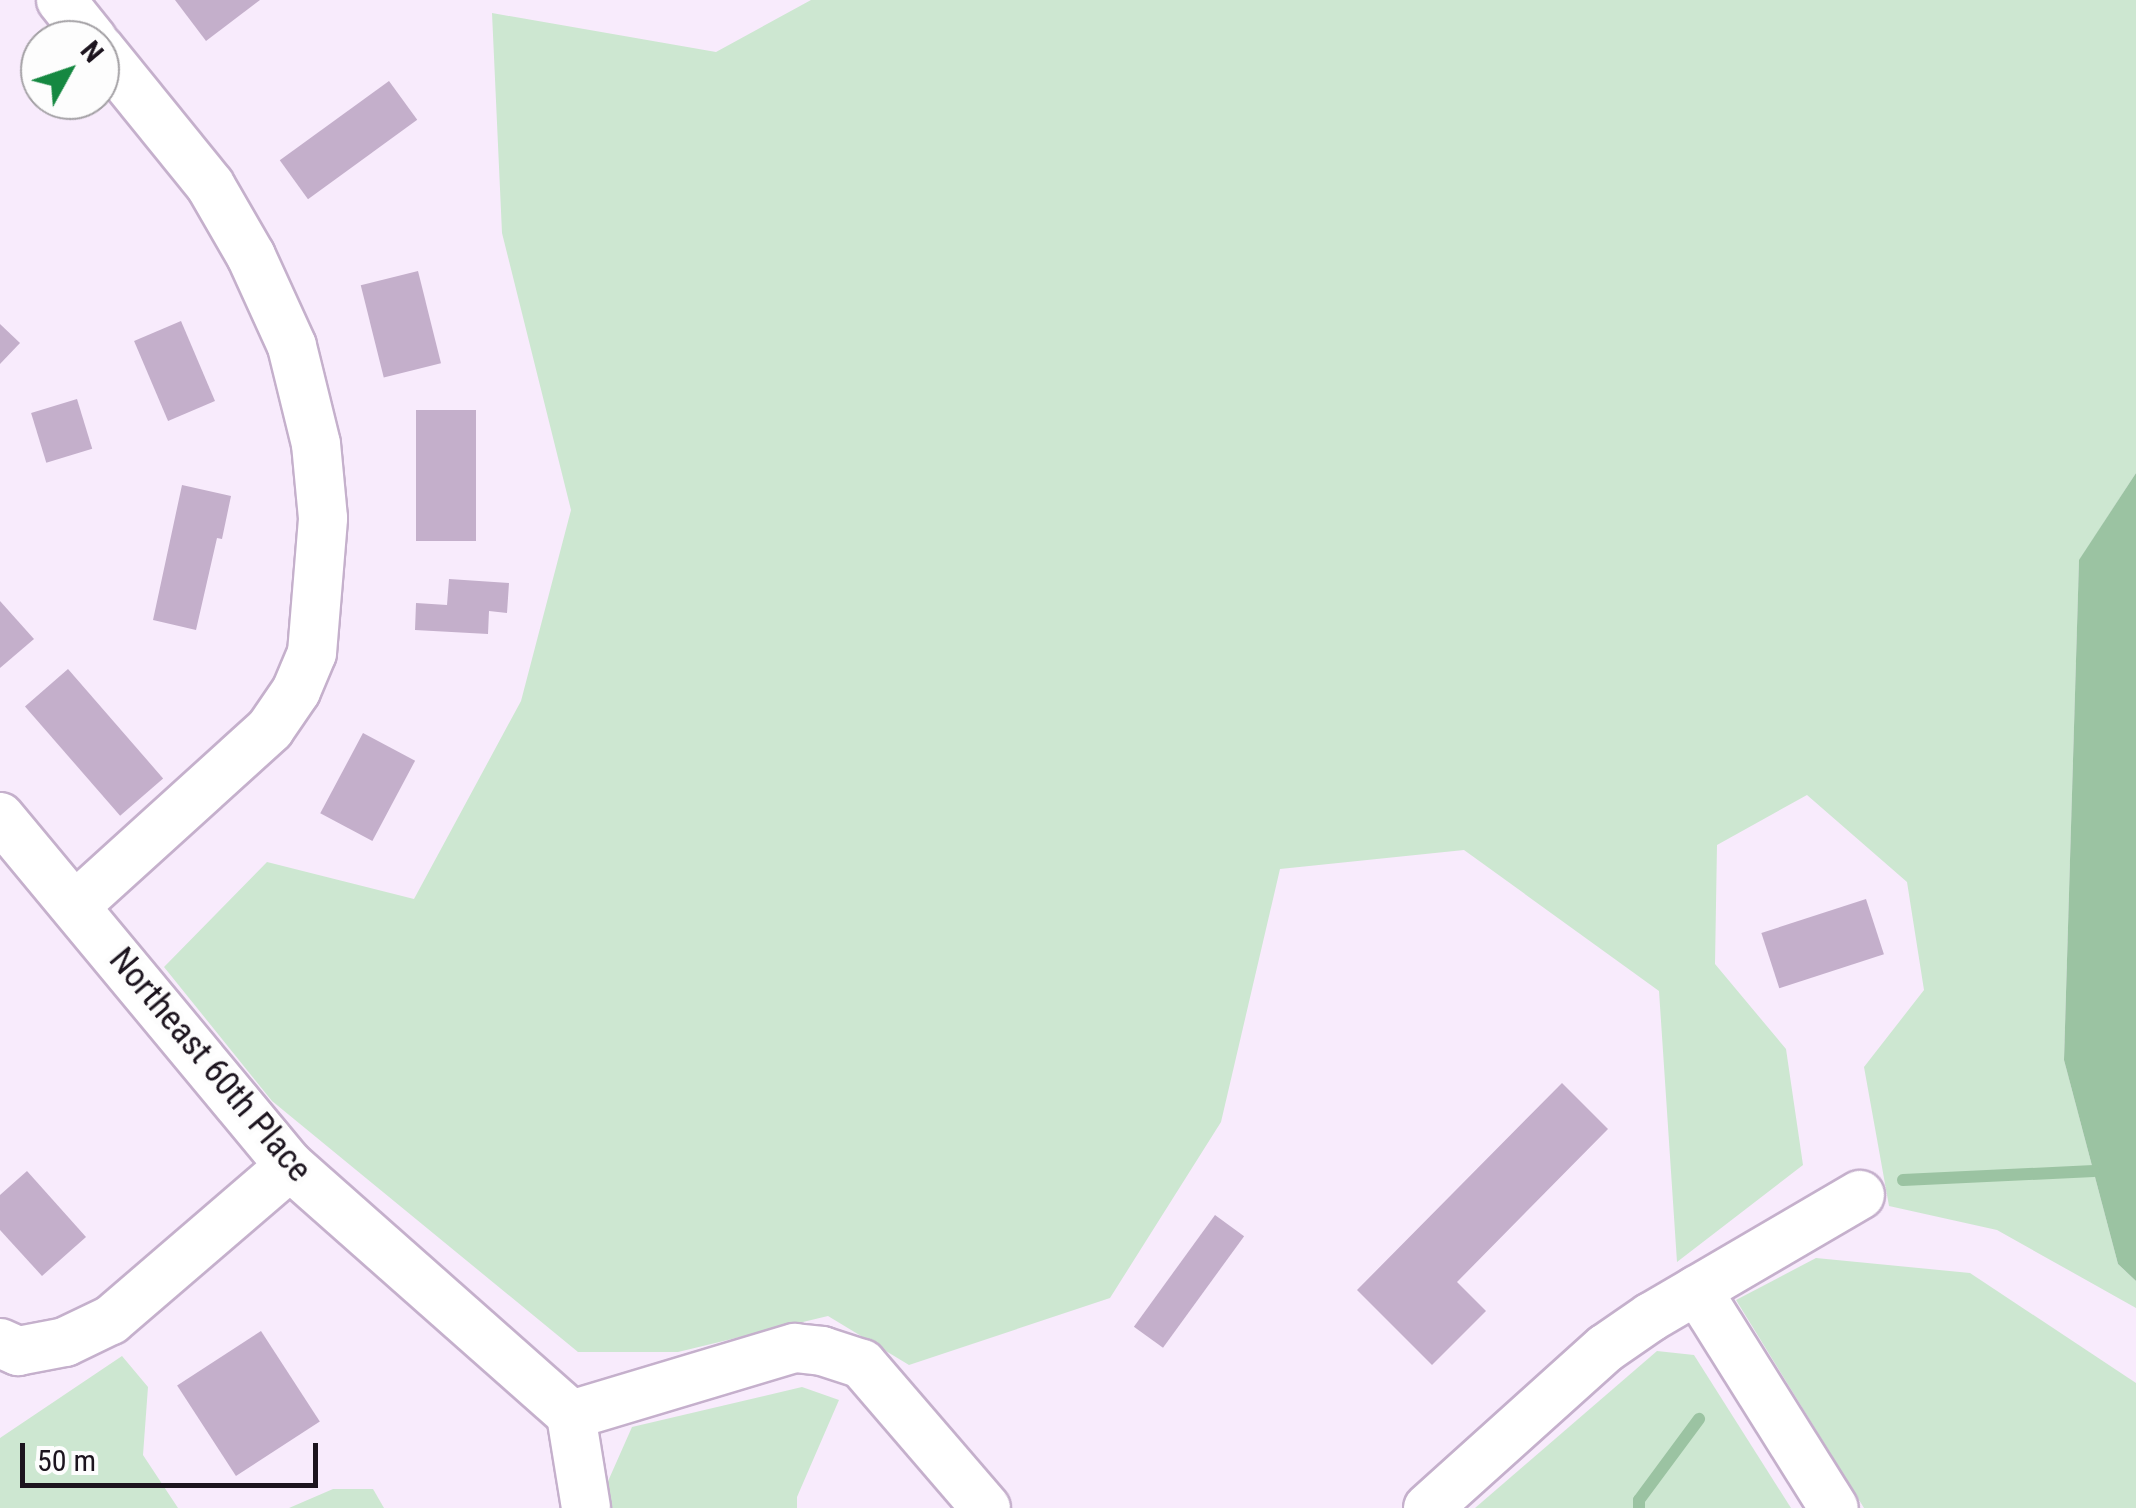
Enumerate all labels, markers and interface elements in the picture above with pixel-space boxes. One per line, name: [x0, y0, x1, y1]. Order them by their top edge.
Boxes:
north arrow: [20, 20, 120, 120]
text: N: [74, 35, 110, 69]
street label: Northeast 60th Place: [100, 940, 320, 1190]
scale bar: [25, 1423, 322, 1485]
text: 50 m: [37, 1443, 96, 1478]

